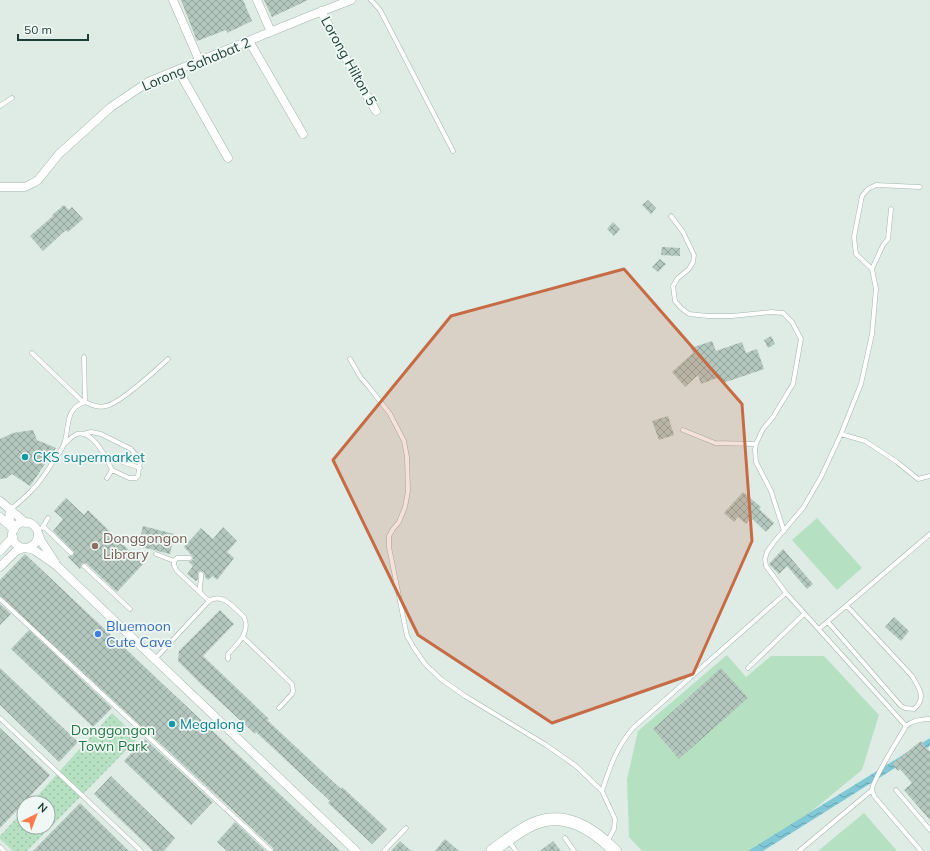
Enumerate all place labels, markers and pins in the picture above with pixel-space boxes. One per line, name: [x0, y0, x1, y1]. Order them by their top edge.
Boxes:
place label: CKS supermarket: [33, 448, 145, 466]
marker: CKS supermarket: [20, 452, 30, 462]
place label: Donggongon Library: [103, 529, 187, 563]
marker: Donggongon Library: [90, 541, 100, 551]
place label: Bluemoon Cute Cave: [106, 617, 172, 651]
marker: Bluemoon Cute Cave: [93, 629, 103, 639]
place label: Megalong: [180, 715, 244, 733]
marker: Megalong: [167, 719, 177, 729]

